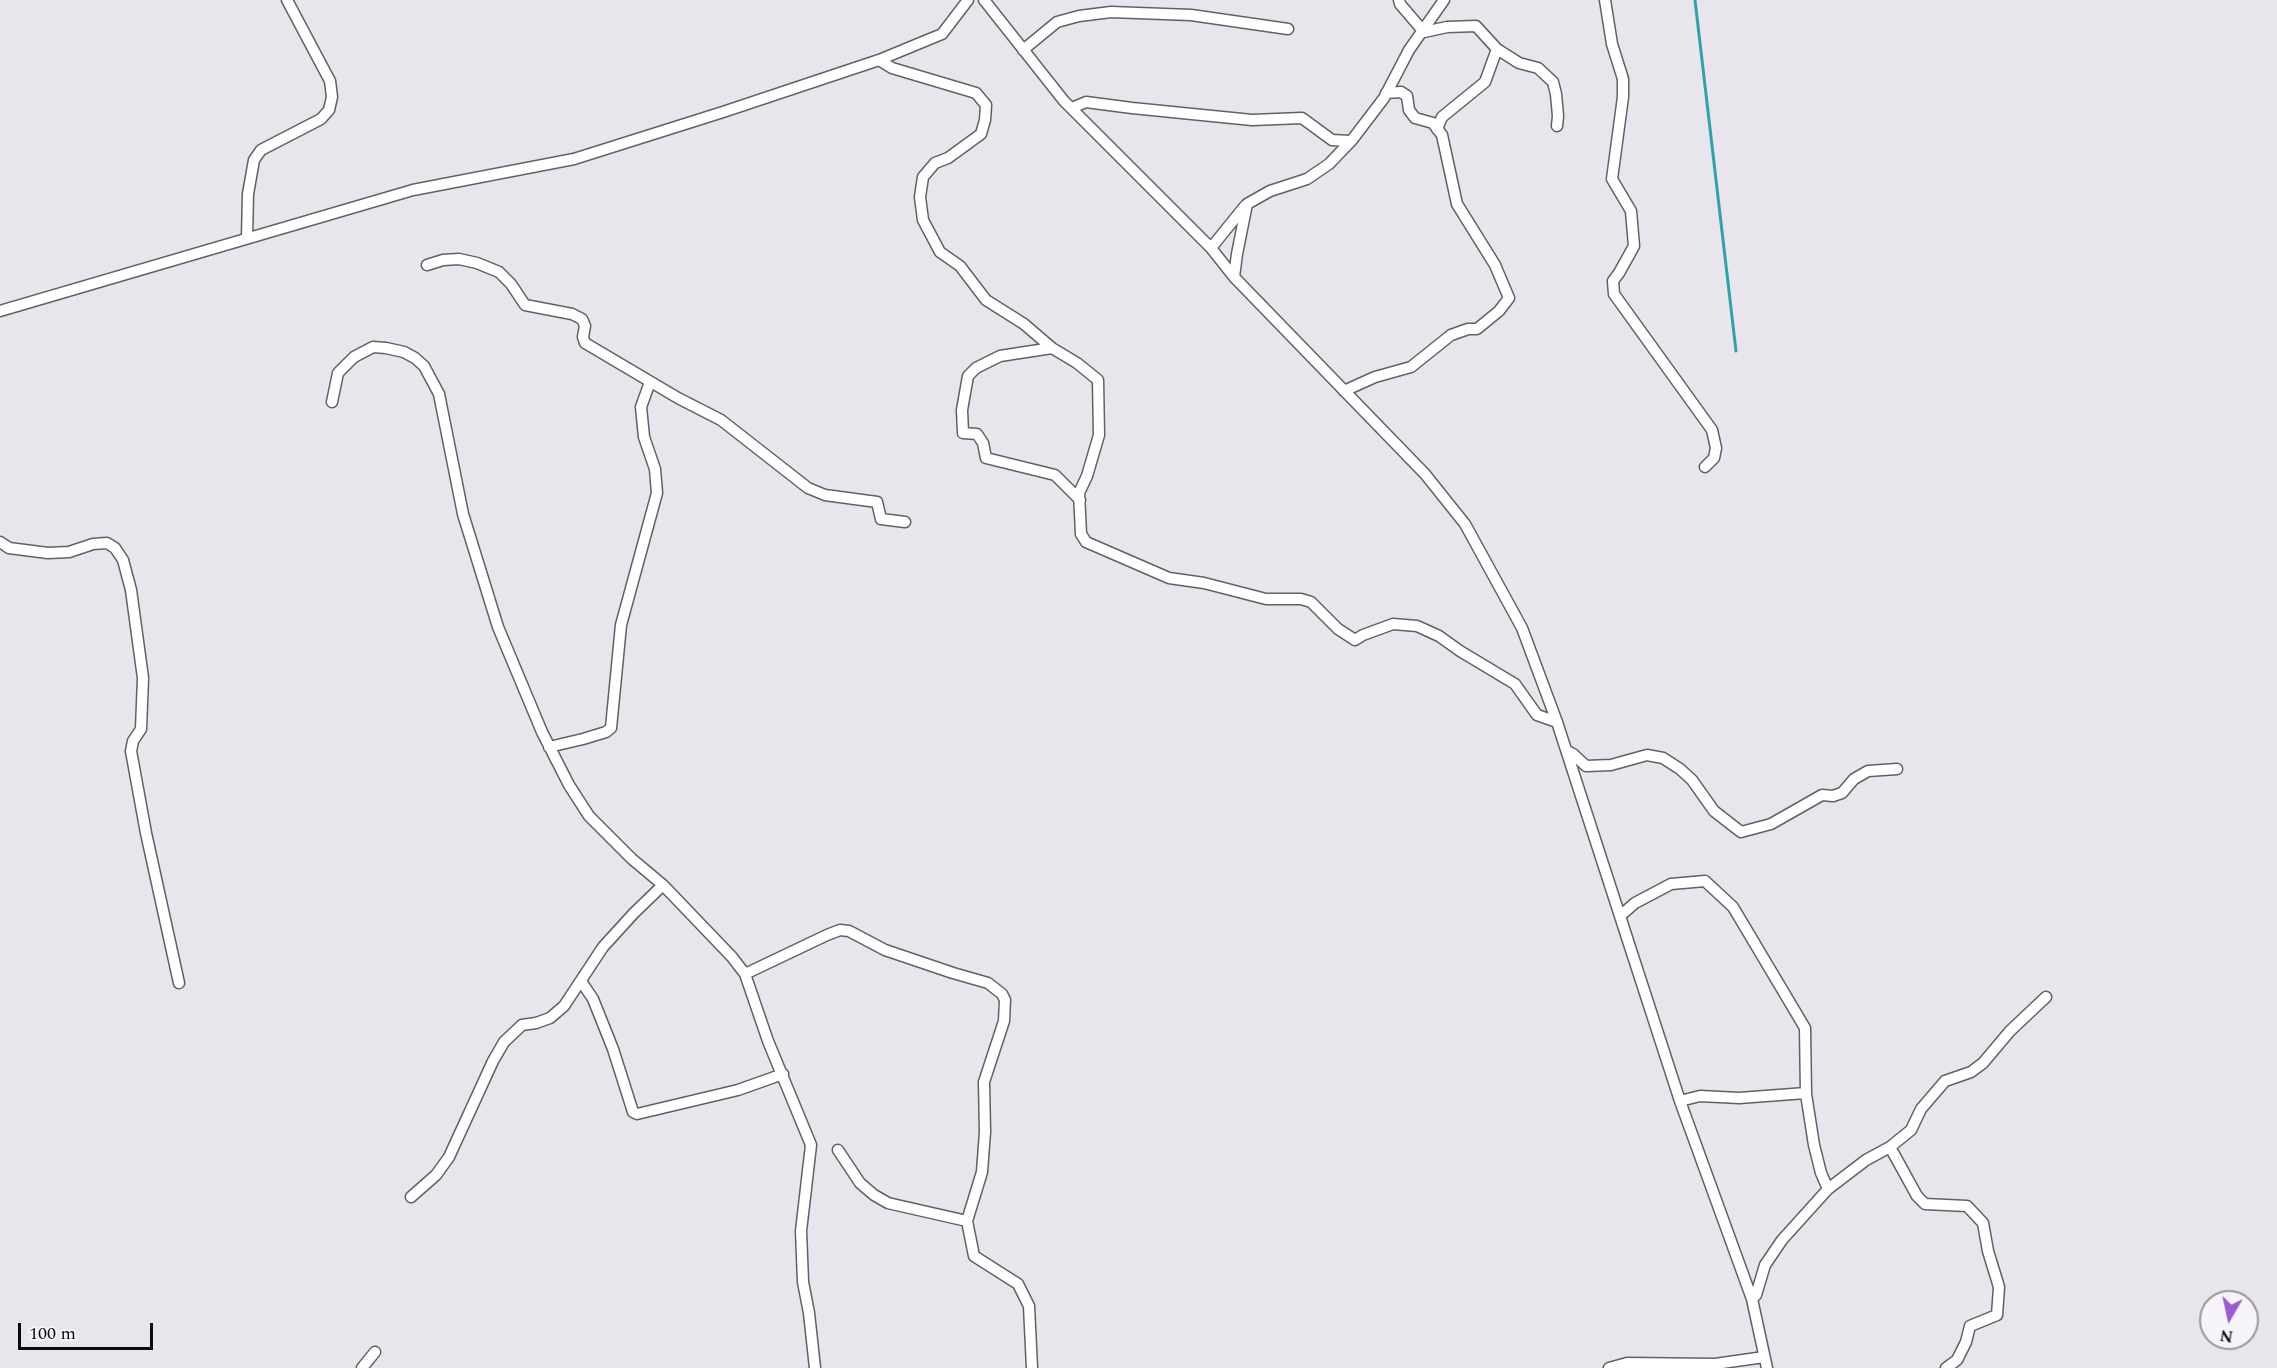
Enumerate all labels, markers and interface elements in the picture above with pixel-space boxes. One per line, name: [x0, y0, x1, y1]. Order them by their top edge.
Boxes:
north arrow: [2199, 1290, 2259, 1350]
scale bar: [21, 1311, 156, 1349]
text: 100 m: [29, 1320, 76, 1347]
text: N: [2218, 1323, 2235, 1349]

